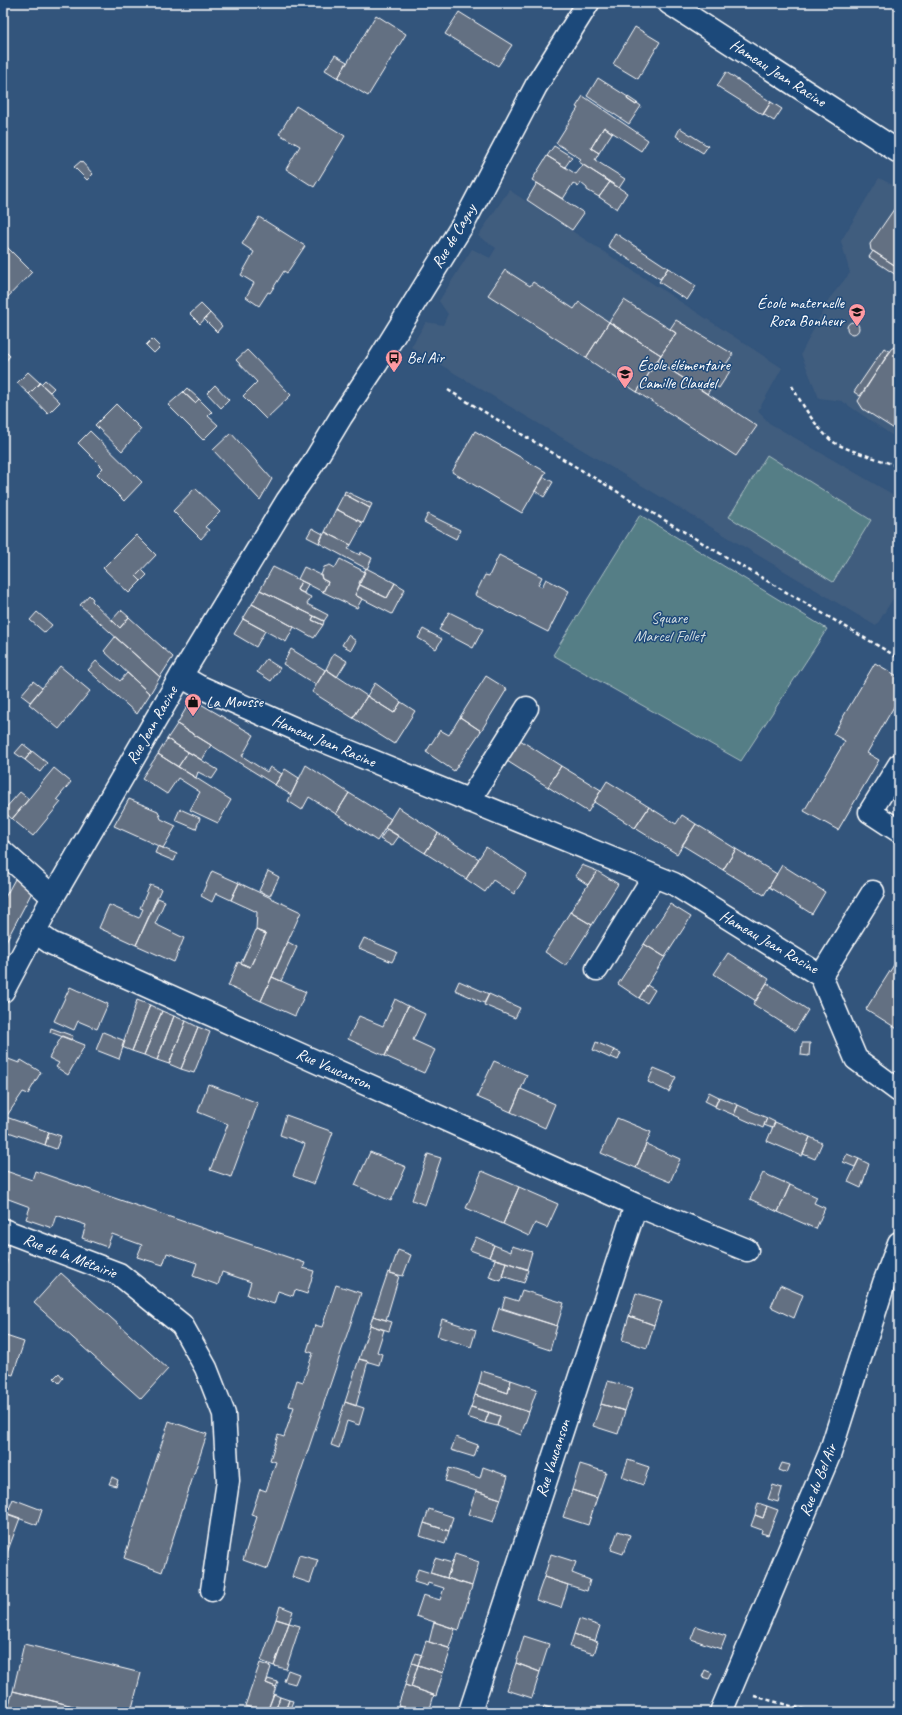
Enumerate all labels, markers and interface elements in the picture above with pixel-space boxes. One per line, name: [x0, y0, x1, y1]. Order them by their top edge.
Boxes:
street label: Hameau Jean Racine: [726, 35, 831, 112]
street label: Rue de Cagny: [427, 199, 482, 272]
place label: École maternelle Rosa Bonheur: [757, 293, 846, 331]
school or university icon: École maternelle Rosa Bonheur: [847, 302, 867, 327]
bus stop icon: Bel Air: [384, 348, 404, 373]
place label: Bel Air: [407, 348, 445, 368]
place label: École élémentaire Camille Claudel: [638, 355, 732, 393]
school or university icon: École élémentaire Camille Claudel: [615, 364, 635, 389]
park label: Square Marcel Follet: [634, 608, 707, 646]
street label: Rue Jean Racine: [122, 681, 183, 767]
shop icon: La Mousse: [183, 692, 203, 717]
place label: La Mousse: [206, 692, 265, 712]
street label: Hameau Jean Racine: [269, 710, 380, 772]
street label: Hameau Jean Racine: [716, 906, 823, 979]
street label: Rue Vaucanson: [293, 1044, 376, 1095]
street label: Rue de la Métairie: [21, 1229, 121, 1284]
street label: Rue Vaucanson: [531, 1416, 575, 1499]
street label: Rue du Bel Air: [794, 1440, 842, 1519]

